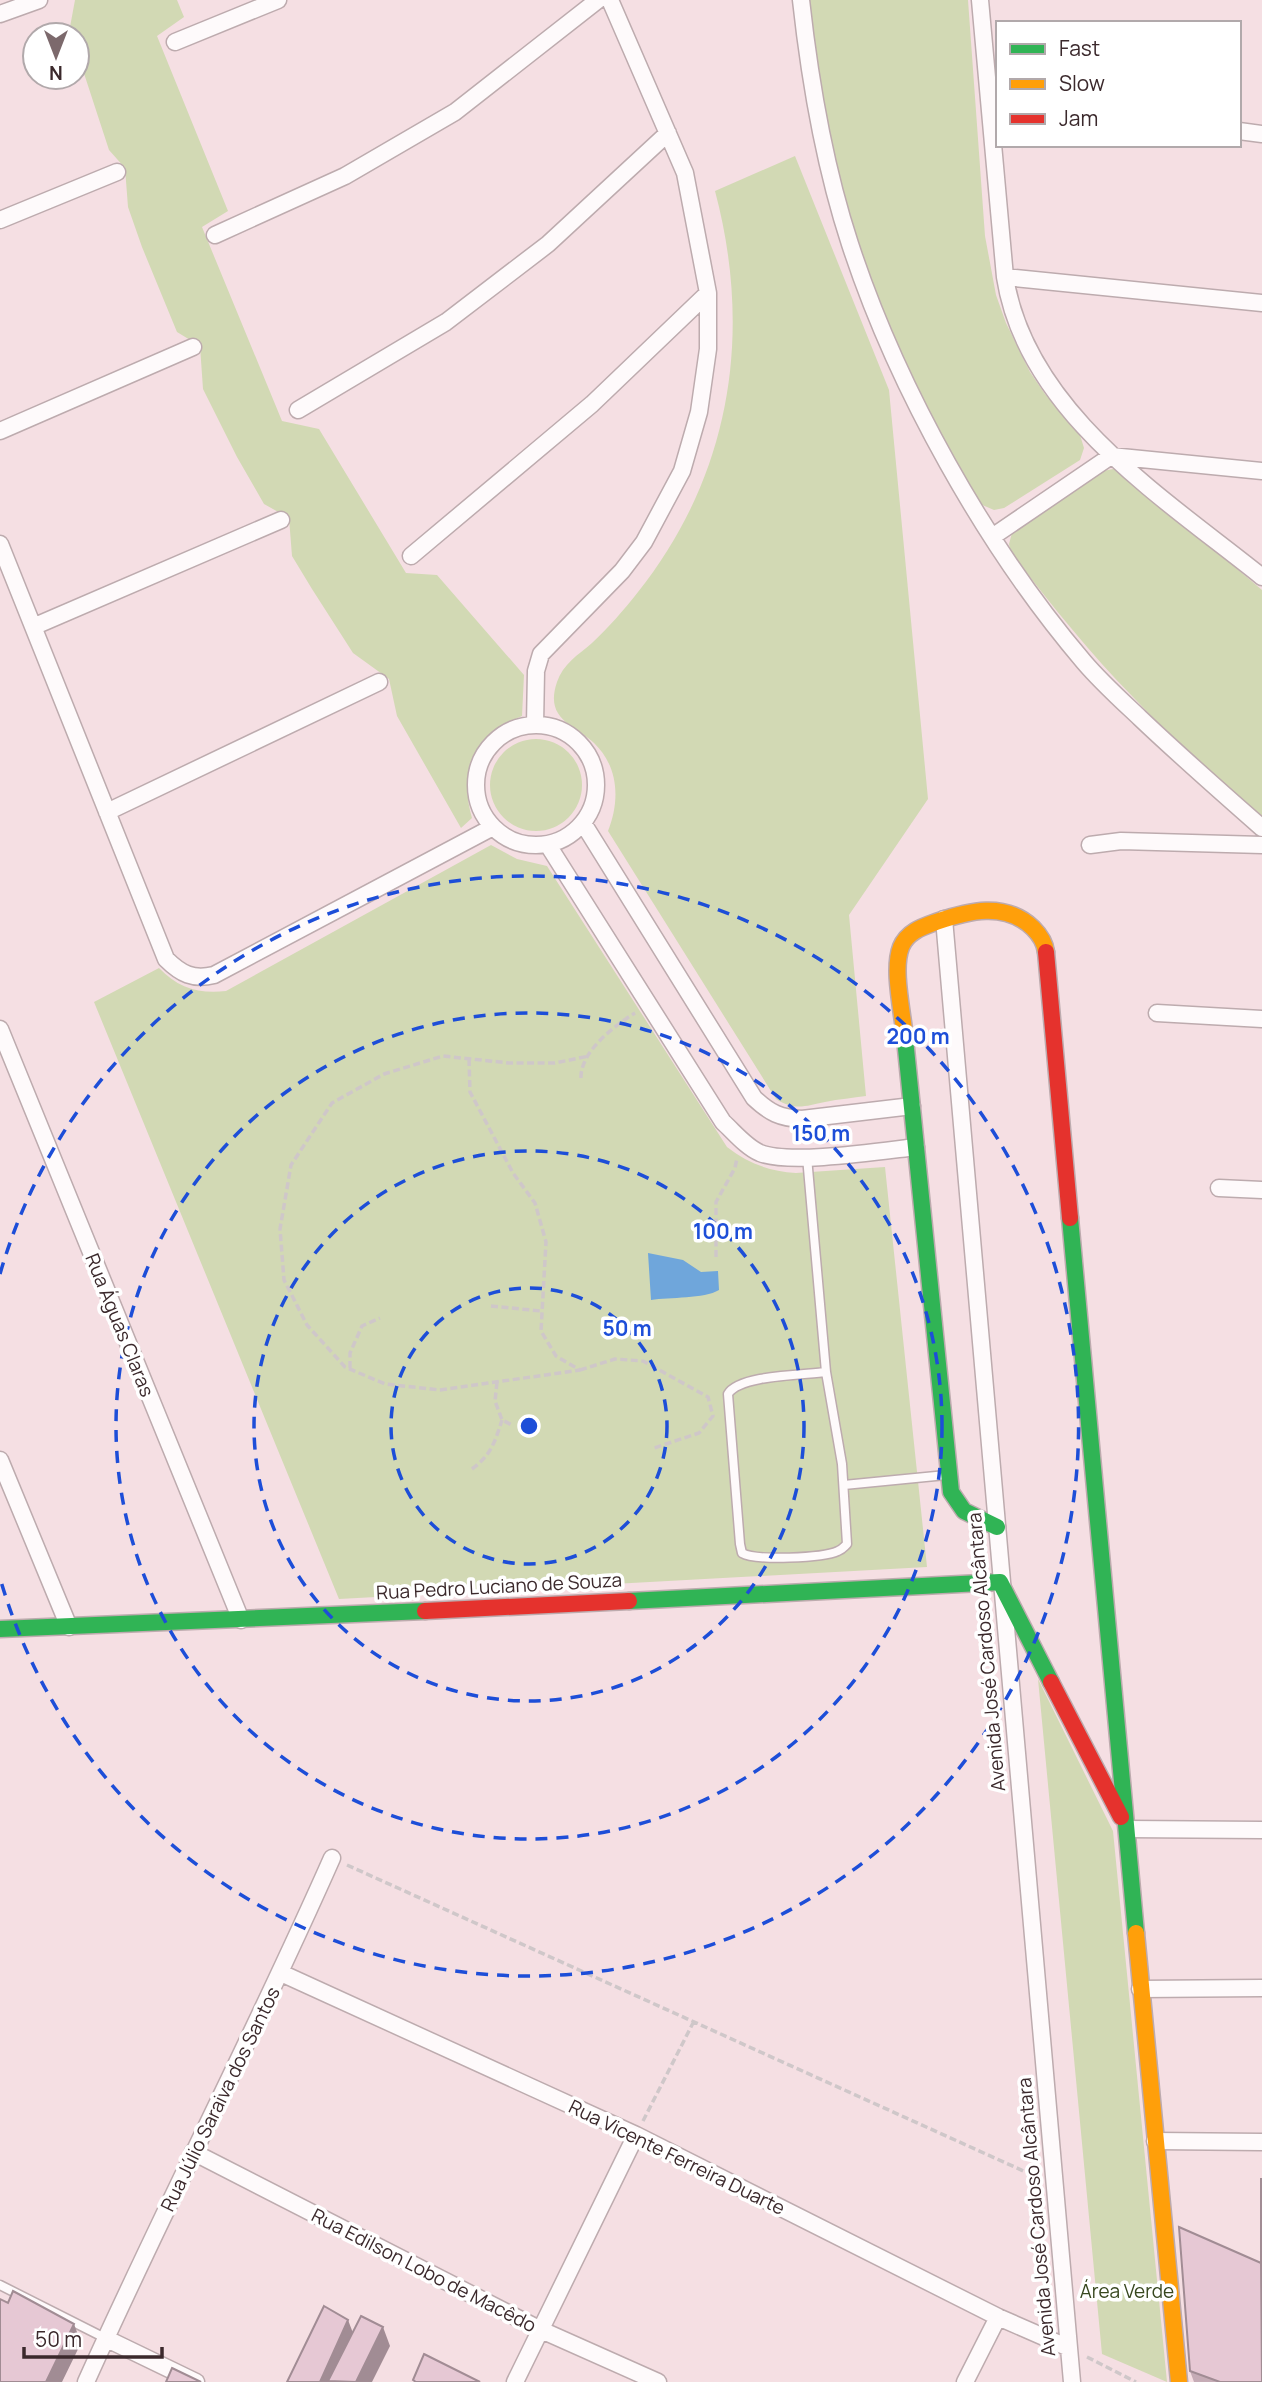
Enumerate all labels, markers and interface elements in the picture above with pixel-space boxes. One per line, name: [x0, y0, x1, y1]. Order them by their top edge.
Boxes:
north arrow: [21, 21, 91, 91]
legend: [996, 21, 1241, 147]
text: Fast: [1059, 34, 1100, 62]
text: N: [49, 60, 63, 86]
text: Slow: [1059, 69, 1105, 97]
text: Jam: [1059, 104, 1098, 132]
text: 200 m: [886, 1022, 950, 1050]
text: 150 m: [792, 1119, 850, 1147]
text: 100 m: [693, 1217, 753, 1245]
street label: Rua Águas Claras: [79, 1250, 161, 1400]
text: 50 m: [602, 1314, 652, 1342]
centre of rings: [517, 1414, 541, 1438]
street label: Avenida José Cardoso Alcântara: [961, 1512, 1011, 1792]
street label: Rua Pedro Luciano de Souza: [375, 1567, 623, 1605]
street label: Rua Júlio Saraiva dos Santos: [154, 1982, 286, 2216]
street label: Avenida José Cardoso Alcântara: [1011, 2077, 1061, 2357]
street label: Rua Vicente Ferreira Duarte: [564, 2093, 790, 2221]
street label: Rua Edilson Lobo de Macêdo: [307, 2202, 541, 2338]
park label: Área Verde: [1080, 2278, 1174, 2304]
scale bar: [24, 2316, 163, 2360]
text: 50 m: [35, 2325, 82, 2353]

